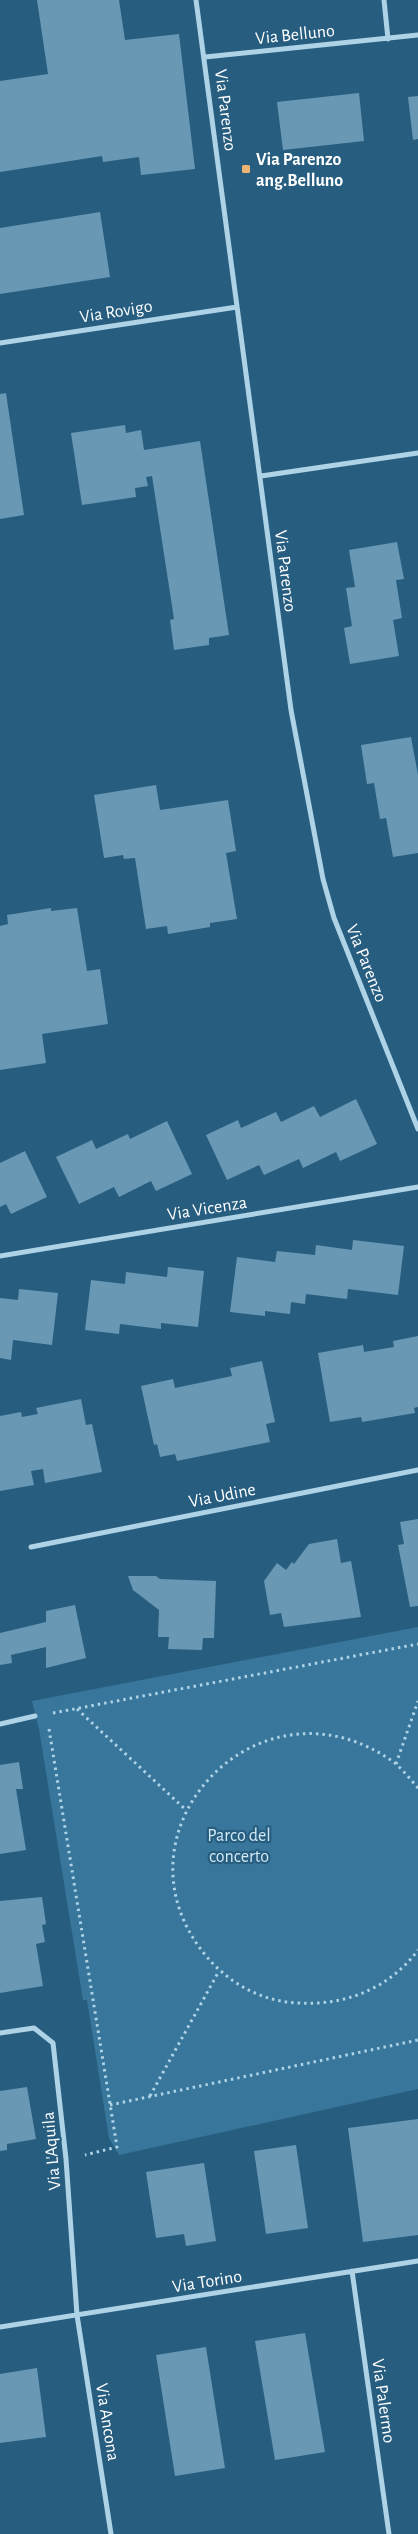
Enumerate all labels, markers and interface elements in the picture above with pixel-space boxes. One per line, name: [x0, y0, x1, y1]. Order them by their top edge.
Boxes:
street label: Via Belluno: [255, 22, 336, 48]
street label: Via Parenzo: [211, 68, 239, 152]
place label: Via Parenzo ang.Belluno: [256, 151, 343, 190]
marker: Via Parenzo ang.Belluno: [240, 163, 252, 175]
street label: Via Rovigo: [79, 297, 154, 327]
street label: Via Parenzo: [271, 529, 299, 613]
street label: Via Parenzo: [342, 922, 390, 1005]
street label: Via Vicenza: [166, 1194, 248, 1224]
street label: Via Udine: [187, 1481, 257, 1511]
park label: Parco del concerto: [207, 1827, 271, 1866]
street label: Via L'Aquila: [40, 2111, 64, 2191]
street label: Via Torino: [171, 2268, 243, 2296]
street label: Via Palermo: [368, 2358, 398, 2445]
street label: Via Ancona: [92, 2382, 122, 2462]

